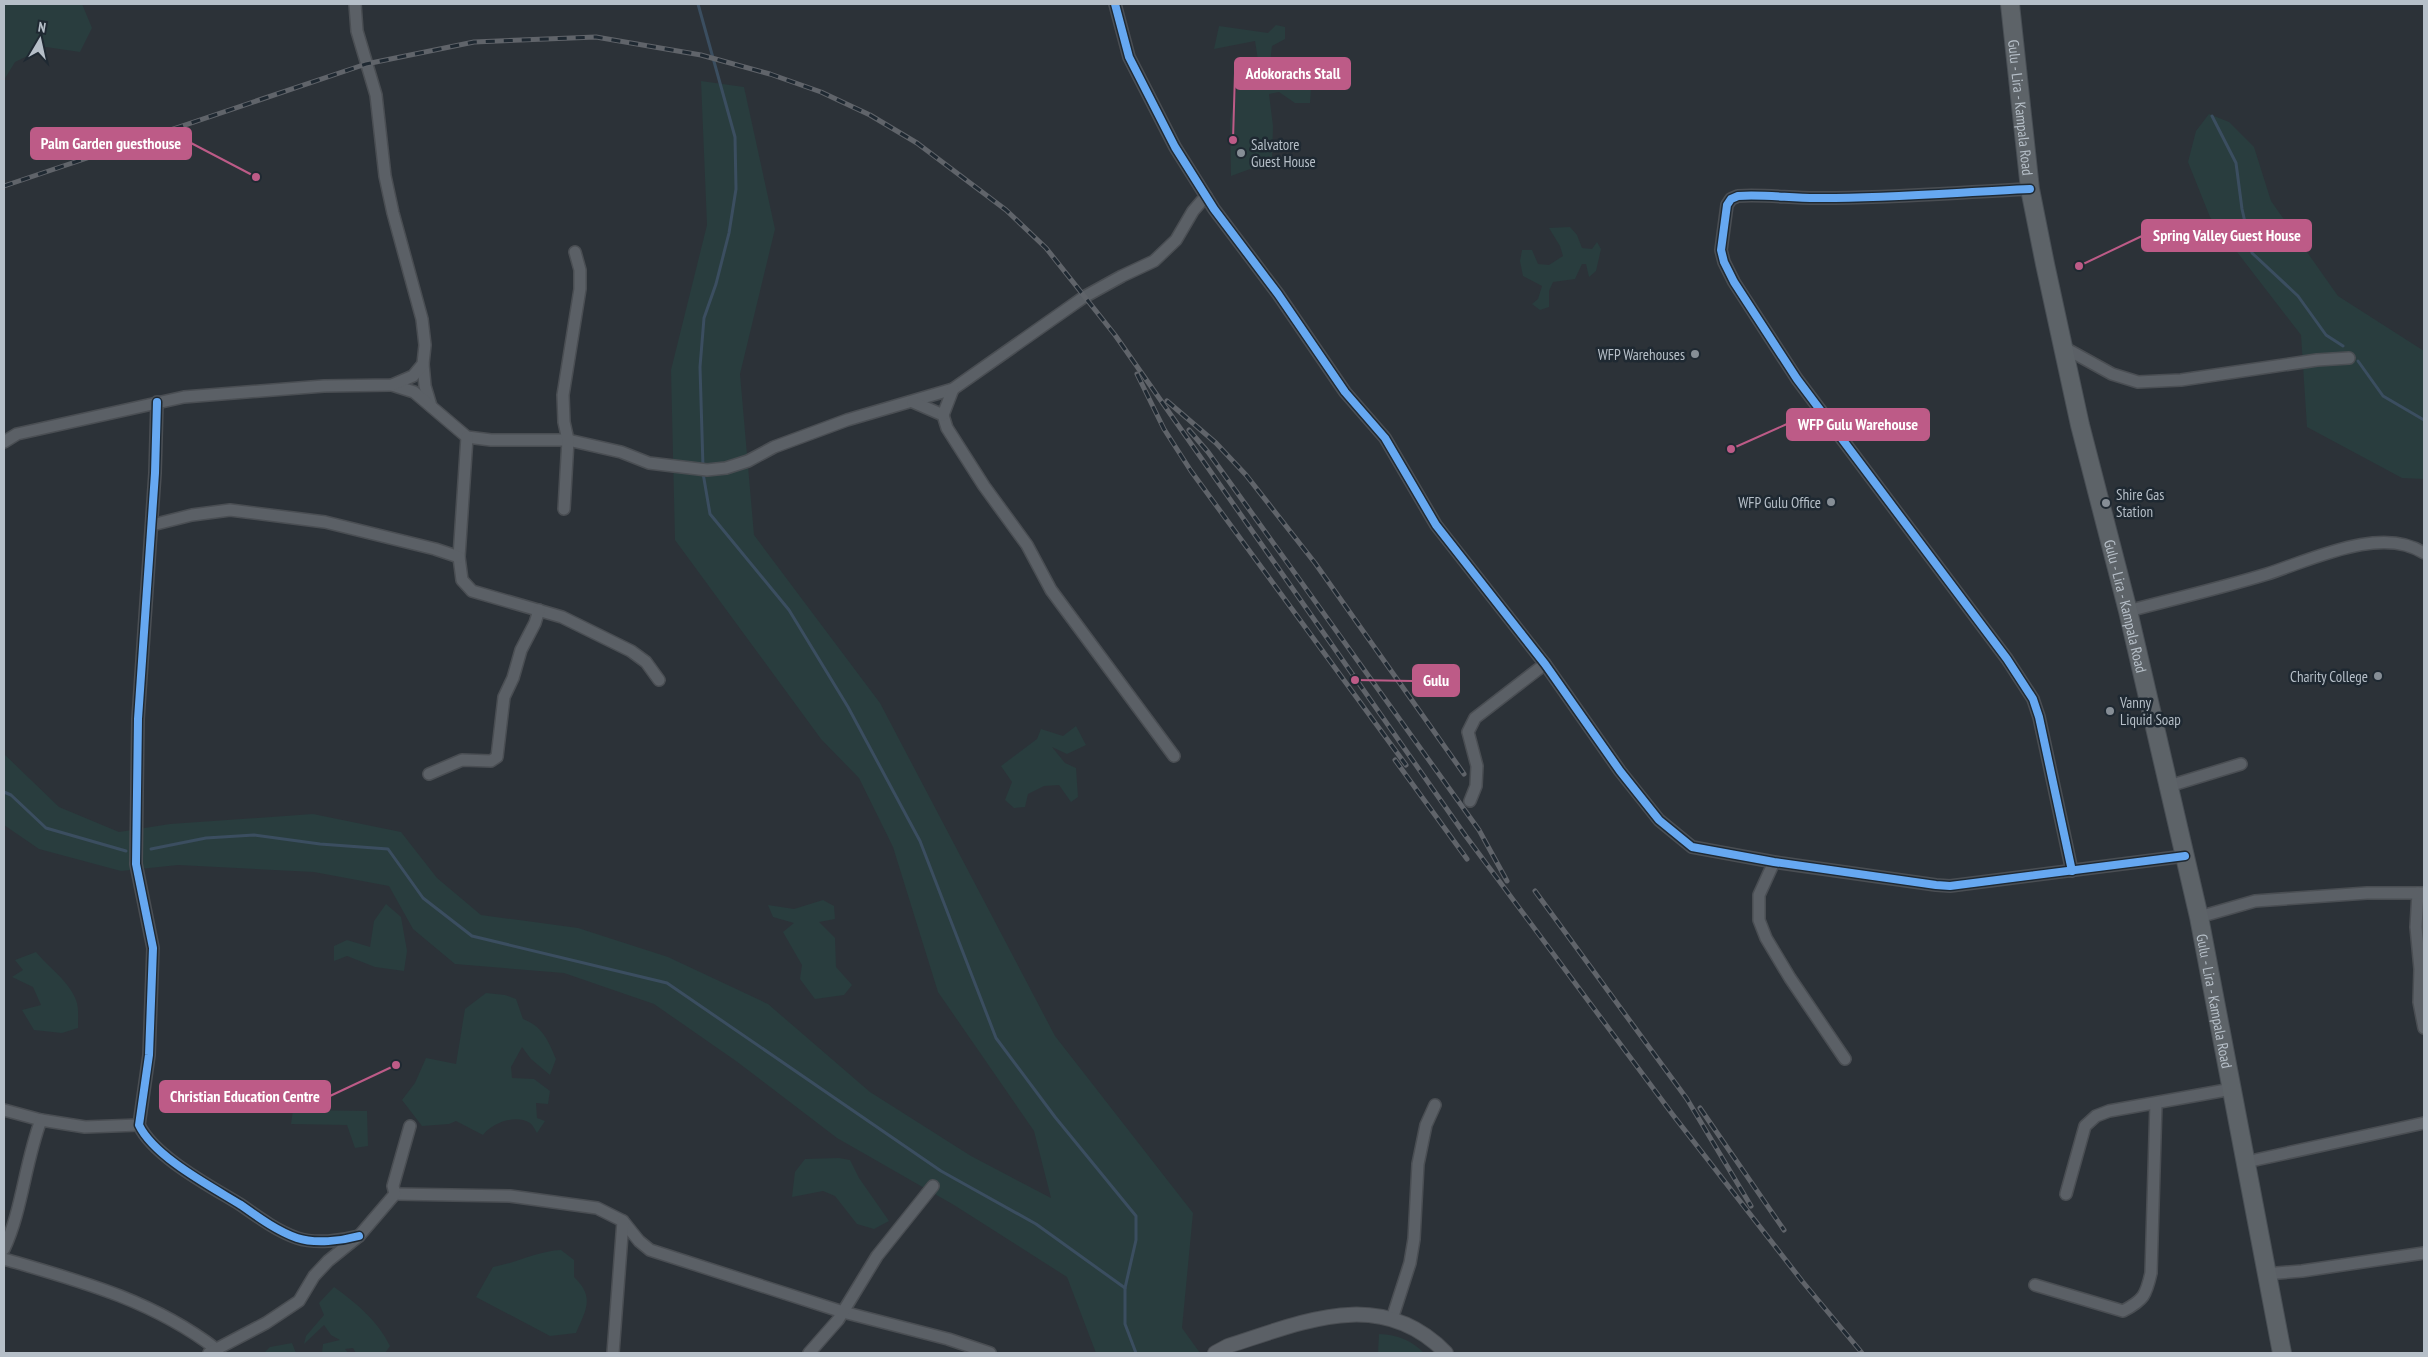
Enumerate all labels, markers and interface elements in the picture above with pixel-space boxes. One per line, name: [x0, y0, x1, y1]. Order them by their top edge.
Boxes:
north arrow: [15, 15, 65, 65]
text: N: [37, 18, 47, 37]
street label: Gulu - Lira - Kampala Road: [2004, 39, 2038, 176]
callout: Adokorachs Stall: [1235, 58, 1350, 89]
text: Adokorachs Stall: [1245, 63, 1341, 83]
callout: Palm Garden guesthouse: [31, 128, 191, 159]
text: Palm Garden guesthouse: [41, 133, 181, 153]
place label: Salvatore Guest House: [1251, 135, 1316, 171]
marker: Salvatore Guest House: [1235, 147, 1247, 159]
callout: Spring Valley Guest House: [2142, 220, 2311, 251]
text: Spring Valley Guest House: [2153, 225, 2301, 245]
place label: WFP Warehouses: [1598, 345, 1685, 364]
marker: WFP Warehouses: [1689, 348, 1701, 360]
callout: WFP Gulu Warehouse: [1787, 409, 1929, 440]
text: WFP Gulu Warehouse: [1797, 414, 1918, 434]
place label: Shire Gas Station: [2116, 485, 2164, 521]
place label: WFP Gulu Office: [1738, 493, 1821, 512]
marker: WFP Gulu Office: [1825, 496, 1837, 508]
marker: Shire Gas Station: [2100, 497, 2112, 509]
street label: Gulu - Lira - Kampala Road: [2100, 537, 2151, 674]
callout: Gulu: [1413, 665, 1459, 696]
place label: Charity College: [2290, 667, 2368, 686]
text: Gulu: [1423, 670, 1449, 690]
marker: Charity College: [2372, 670, 2384, 682]
place label: Vanny Liquid Soap: [2119, 693, 2181, 729]
marker: Vanny Liquid Soap: [2104, 705, 2116, 717]
street label: Gulu - Lira - Kampala Road: [2193, 932, 2237, 1070]
callout: Christian Education Centre: [160, 1081, 330, 1112]
text: Christian Education Centre: [170, 1086, 320, 1106]

